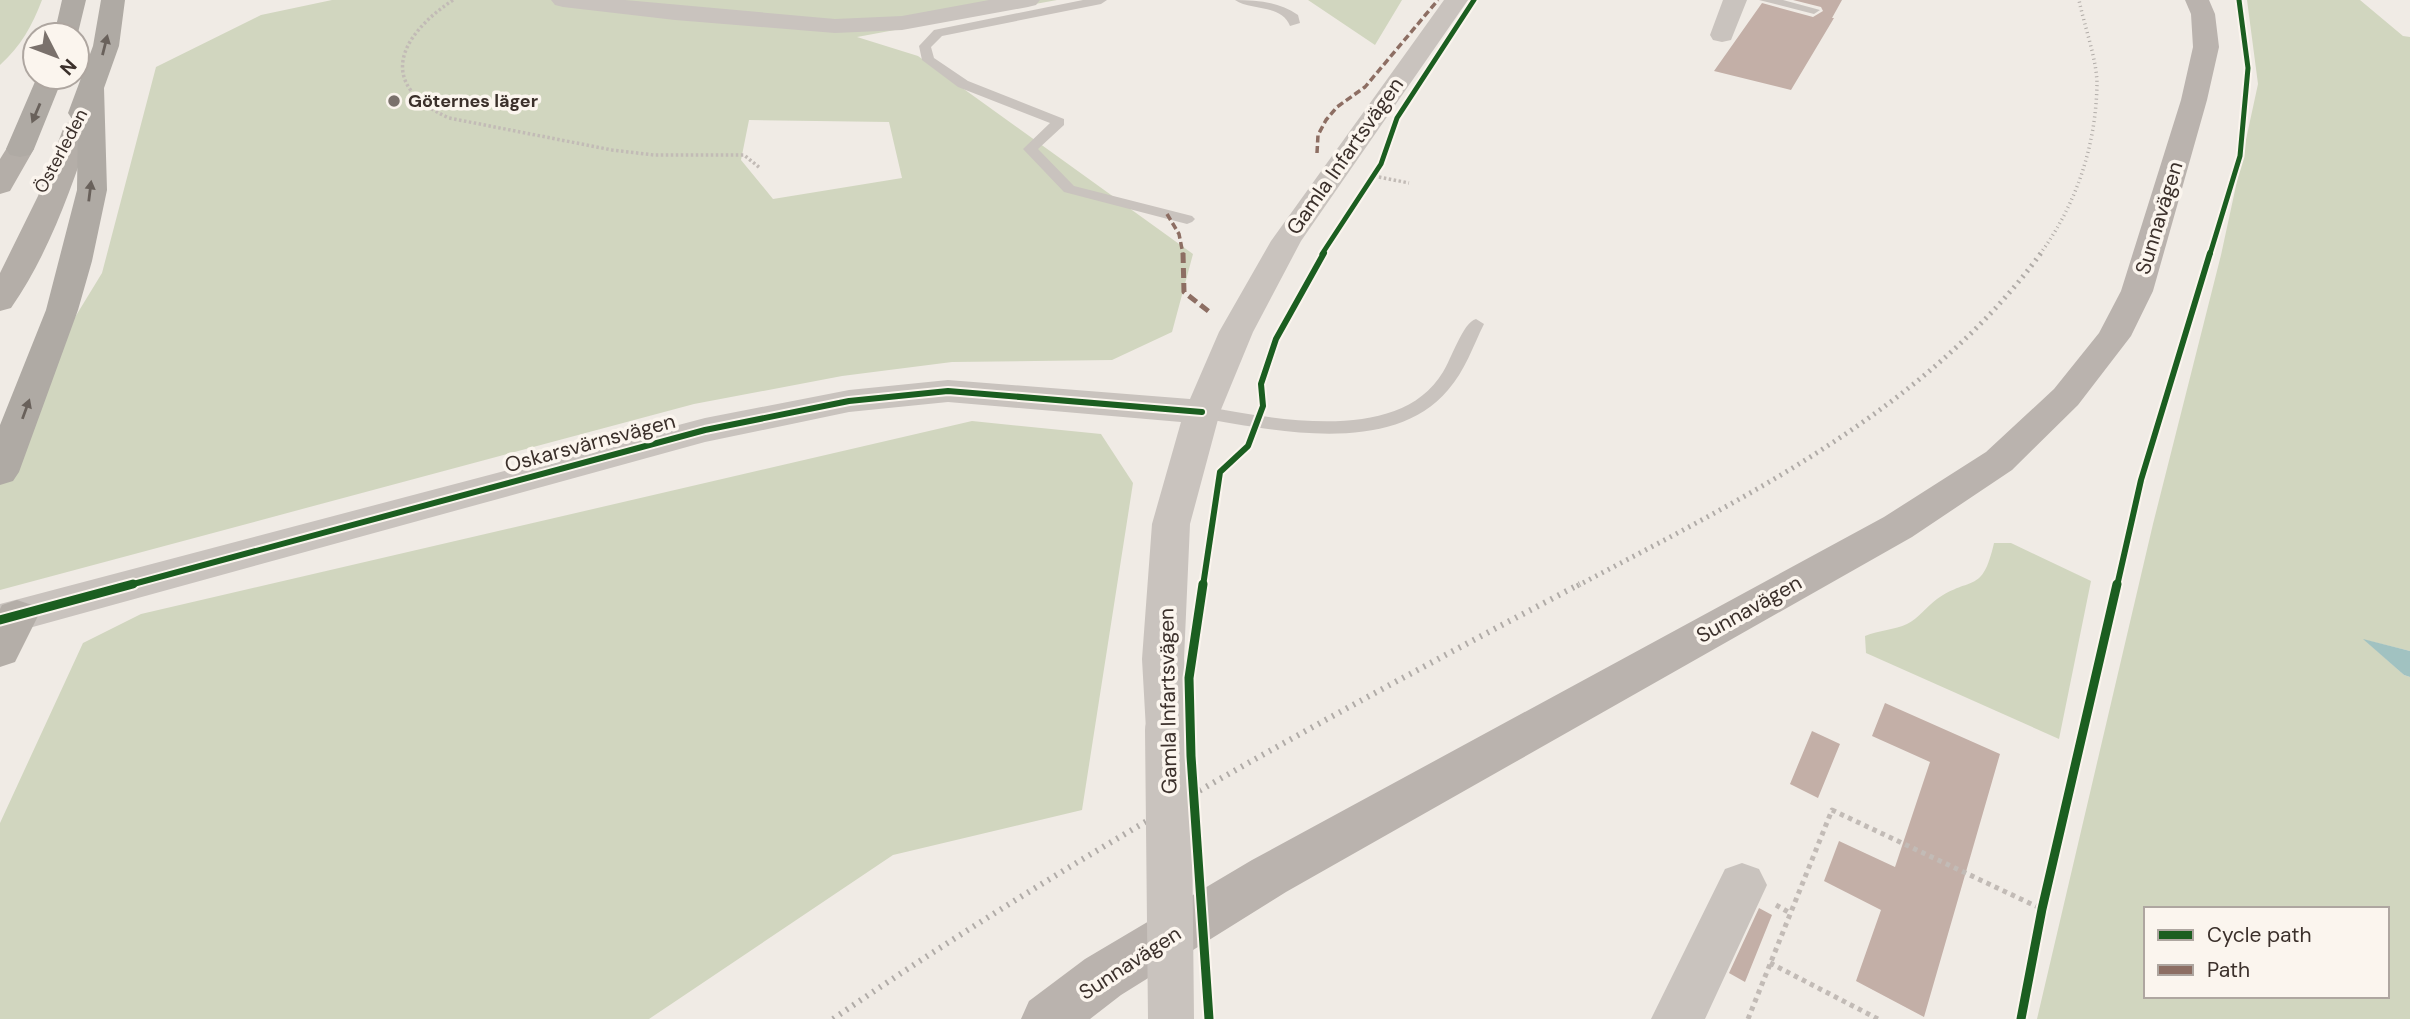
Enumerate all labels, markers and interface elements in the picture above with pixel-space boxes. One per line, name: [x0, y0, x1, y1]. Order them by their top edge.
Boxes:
north arrow: [21, 21, 91, 91]
one-way arrow: [100, 34, 111, 56]
text: N: [54, 54, 82, 81]
street label: Gamla Infartsvägen: [1280, 72, 1410, 240]
place label: Göternes läger: [408, 89, 538, 113]
marker: Göternes läger: [386, 93, 402, 109]
one-way arrow: [30, 103, 41, 124]
street label: Österleden: [29, 105, 93, 197]
street label: Sunnavägen: [2129, 158, 2189, 278]
one-way arrow: [85, 180, 96, 202]
one-way arrow: [20, 398, 31, 419]
street label: Oskarsvärnsvägen: [502, 407, 678, 479]
street label: Sunnavägen: [1691, 568, 1807, 650]
street label: Gamla Infartsvägen: [1152, 608, 1184, 794]
legend: [2144, 907, 2389, 998]
street label: Sunnavägen: [1073, 920, 1187, 1006]
text: Cycle path: [2207, 921, 2312, 949]
text: Path: [2207, 956, 2250, 984]

